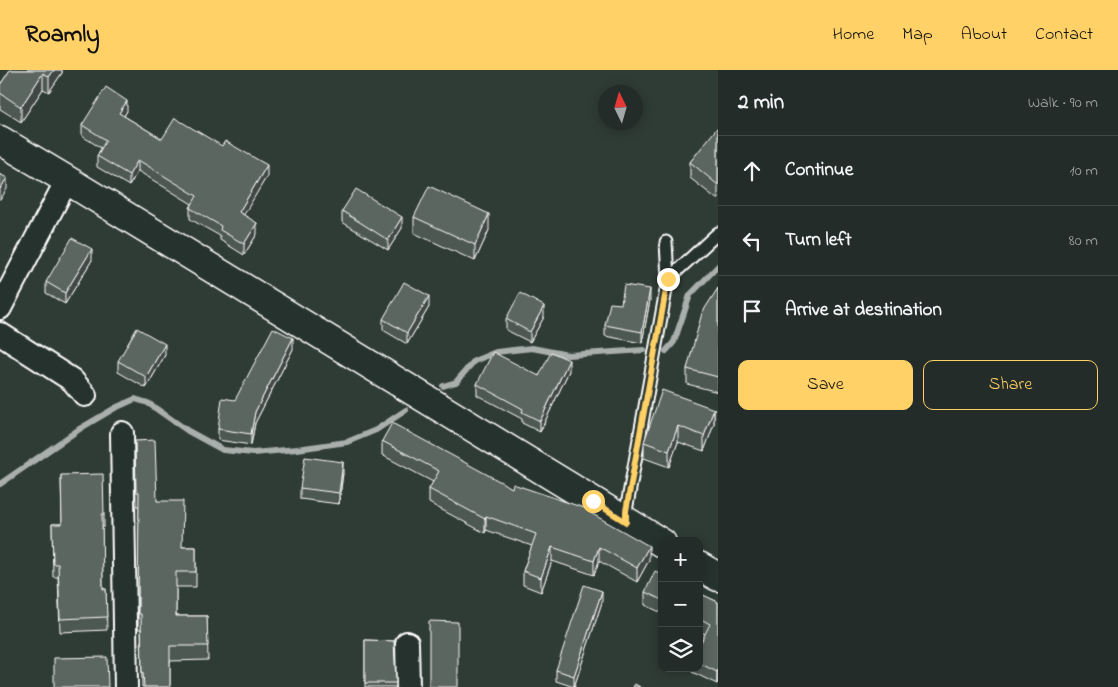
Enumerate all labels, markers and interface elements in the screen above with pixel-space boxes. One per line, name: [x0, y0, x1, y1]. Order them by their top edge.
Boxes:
text: Roamly: [25, 18, 100, 53]
text: Home: [833, 22, 874, 48]
text: Map: [902, 22, 933, 48]
text: About: [961, 22, 1007, 48]
text: Contact: [1035, 22, 1093, 48]
north arrow: [598, 85, 643, 130]
text: 2 min: [738, 88, 784, 118]
text: Walk · 90 m: [1028, 91, 1098, 115]
icon: ahead: [738, 157, 766, 185]
text: Continue: [785, 157, 853, 184]
text: 10 m: [1070, 159, 1098, 183]
icon: left: [738, 227, 766, 255]
text: Turn left: [785, 227, 852, 254]
text: 80 m: [1069, 229, 1098, 253]
route end: [657, 268, 680, 291]
icon: arrive: [738, 297, 766, 325]
text: Arrive at destination: [785, 297, 942, 324]
button: Save: [738, 360, 913, 410]
button: Share: [923, 360, 1098, 410]
route start: [582, 490, 605, 513]
map controls: [658, 537, 703, 672]
button: +: [658, 537, 703, 582]
button: −: [658, 582, 703, 627]
button: layers: [658, 627, 703, 672]

